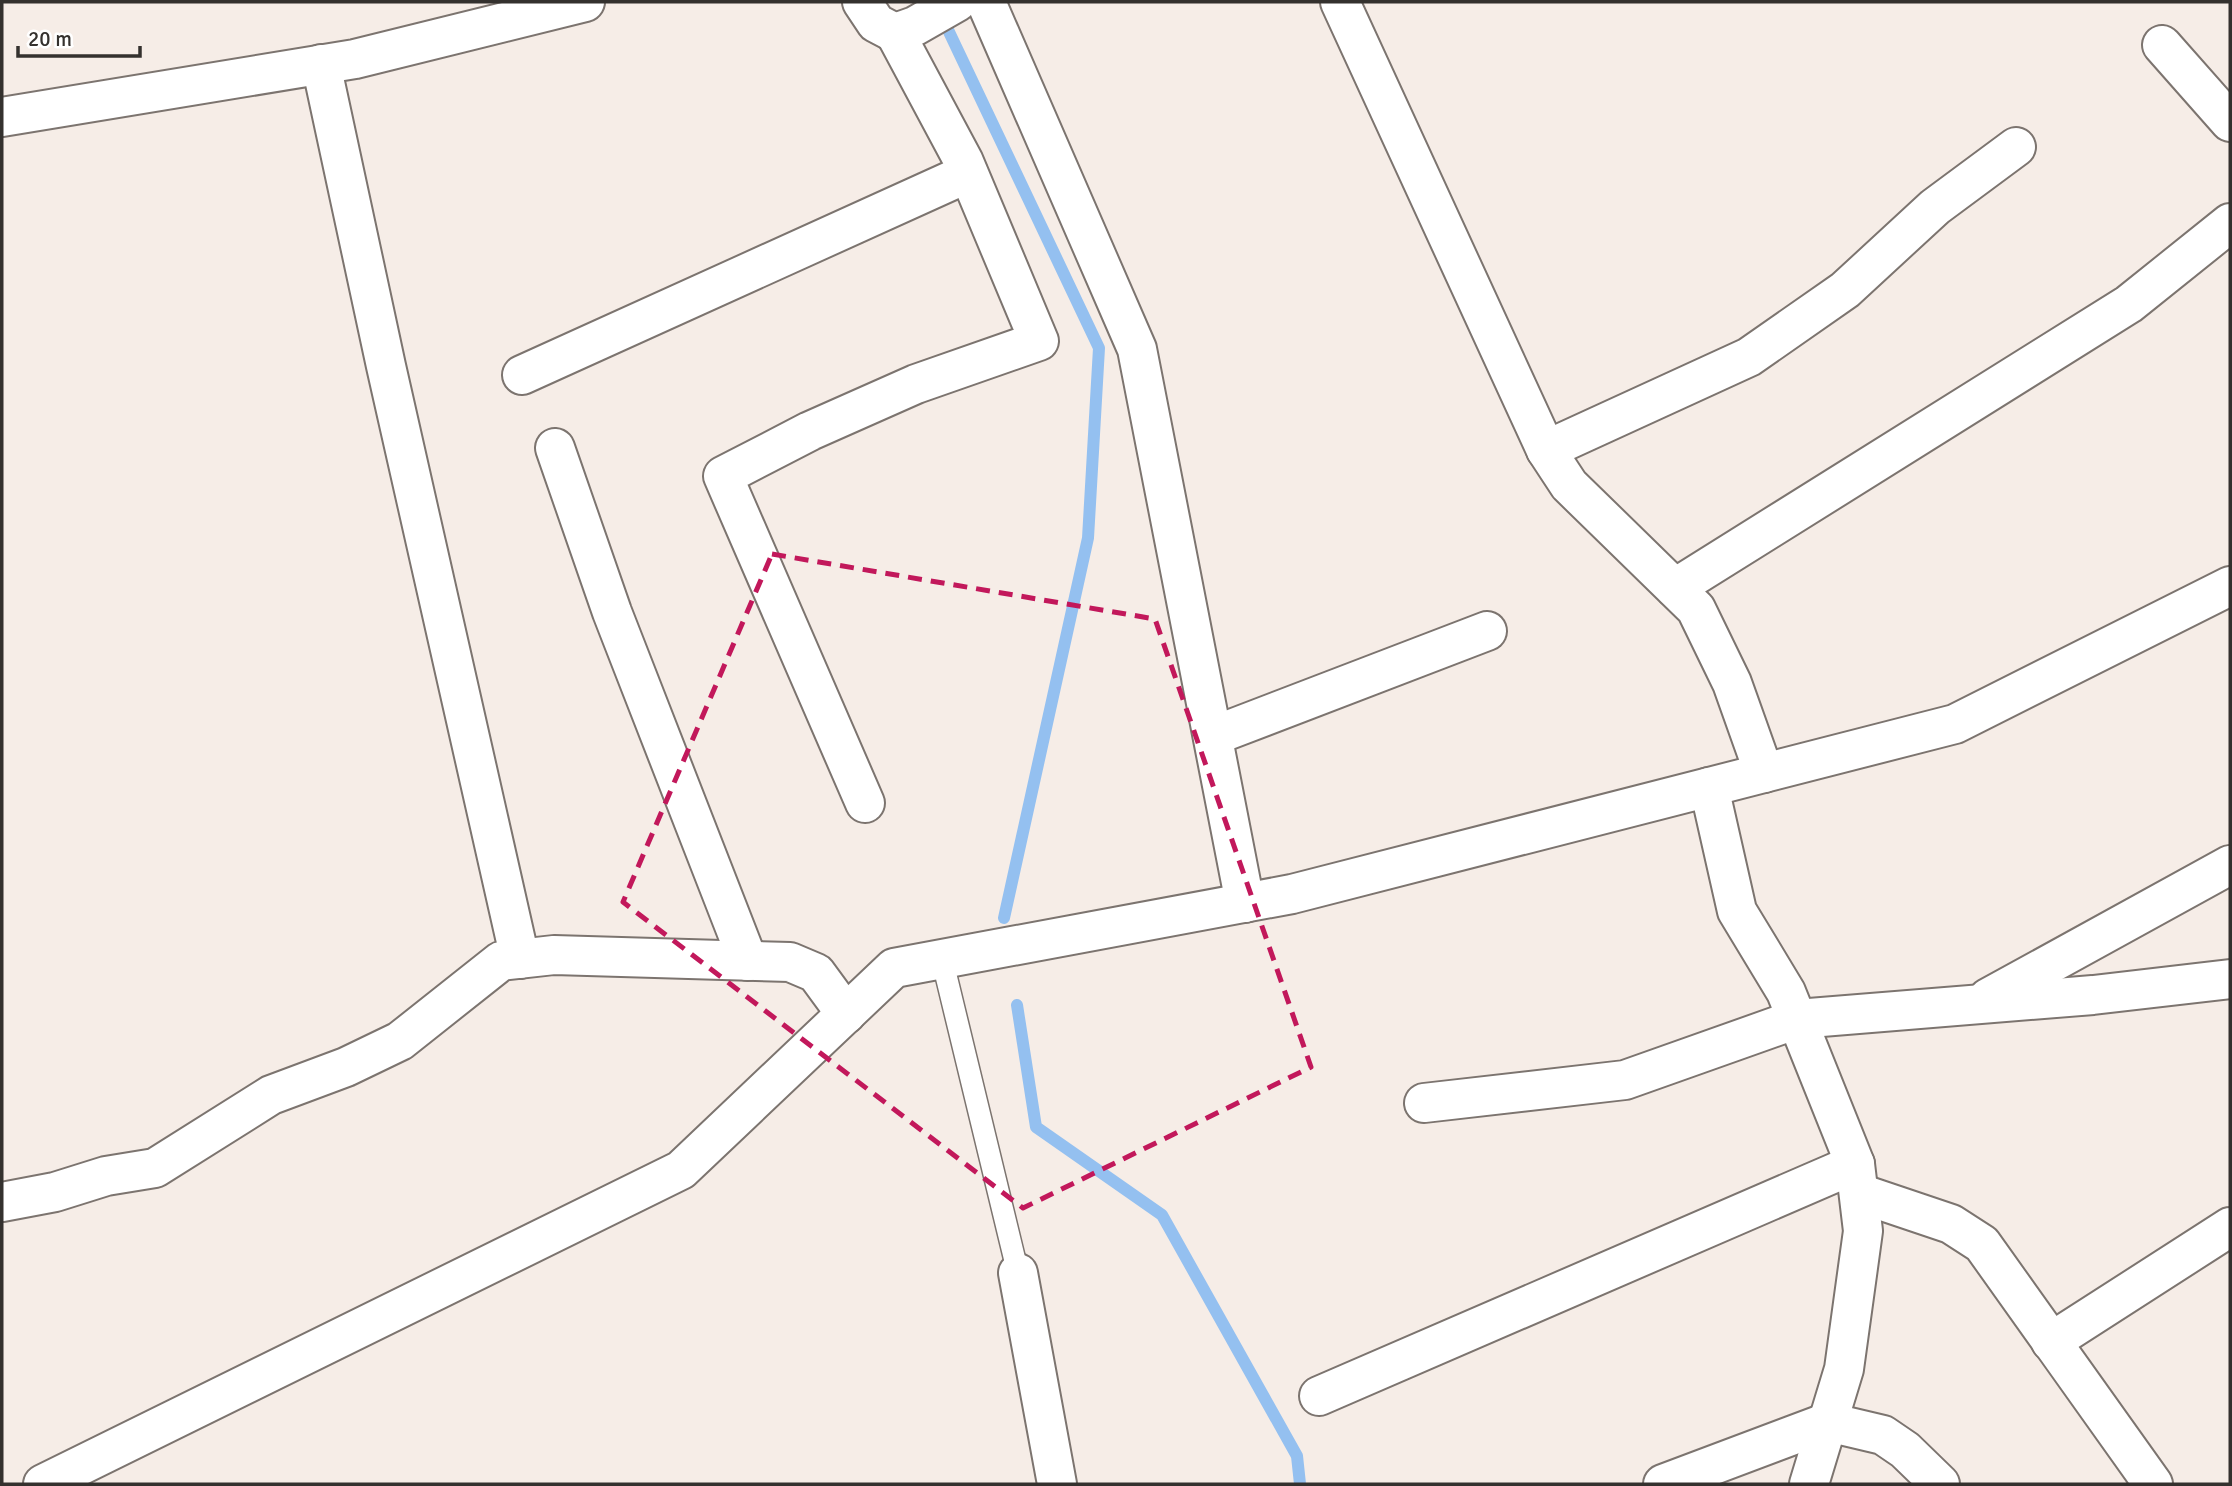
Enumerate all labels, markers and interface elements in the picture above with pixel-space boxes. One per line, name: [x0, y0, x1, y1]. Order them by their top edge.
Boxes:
scale bar: [18, 14, 140, 58]
text: 20 m: [28, 26, 72, 52]

